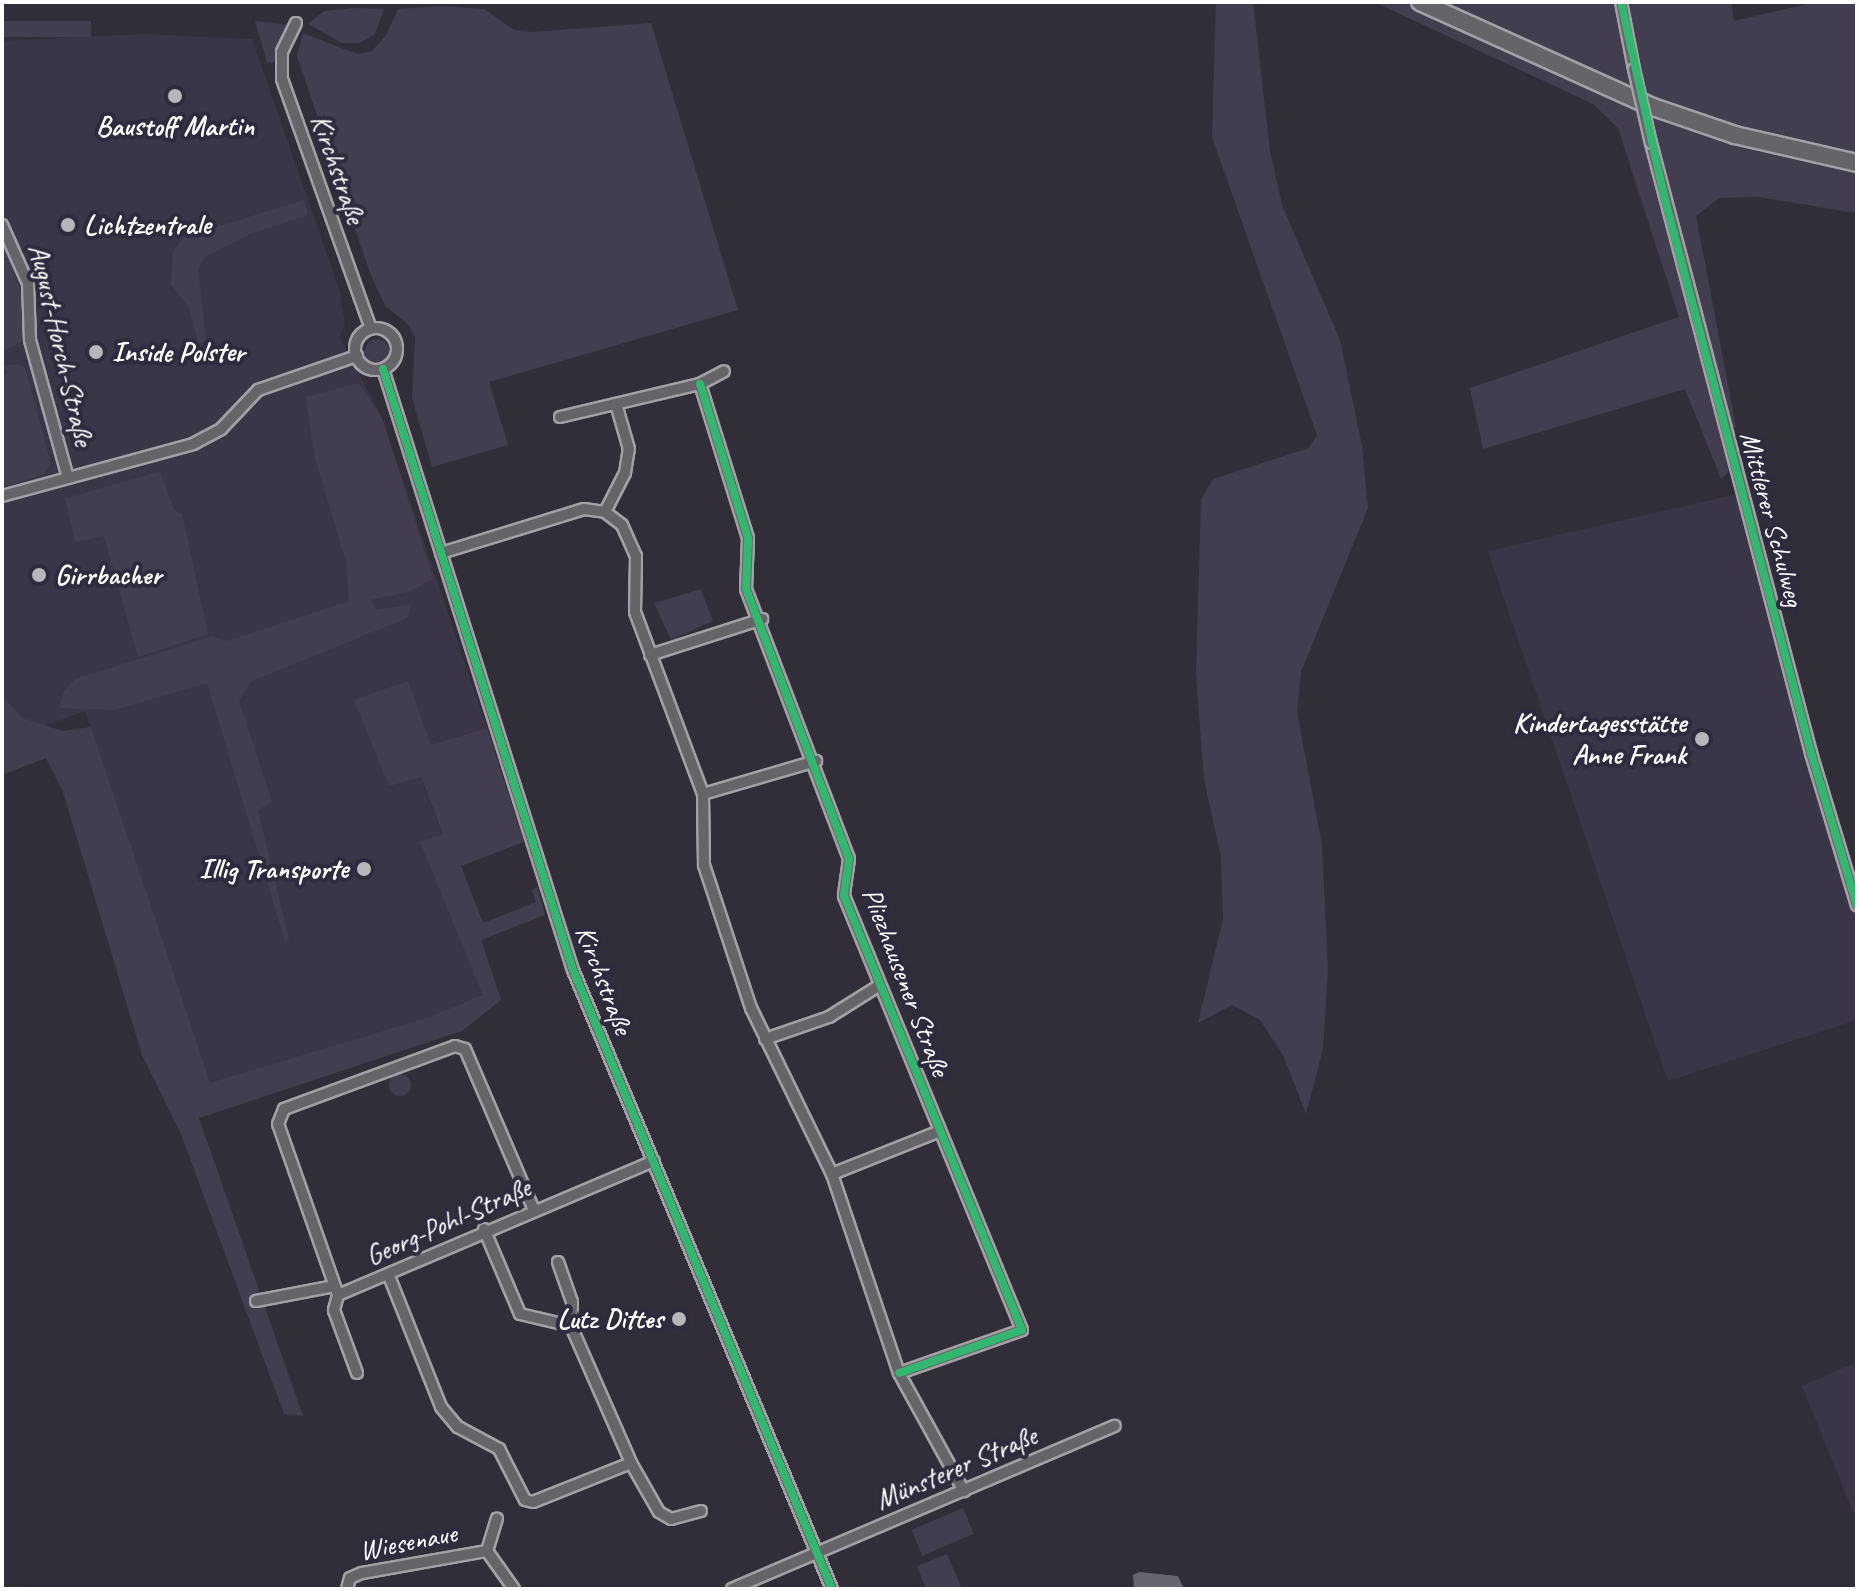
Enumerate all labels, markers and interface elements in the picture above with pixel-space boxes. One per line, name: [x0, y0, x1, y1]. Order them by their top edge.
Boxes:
marker: Baustoff Martin: [166, 87, 184, 105]
place label: Baustoff Martin: [96, 109, 254, 143]
street label: Kirchstraße: [304, 110, 372, 228]
place label: Lichtzentrale: [84, 208, 211, 242]
marker: Lichtzentrale: [59, 216, 77, 234]
street label: August-Horch-Straße: [21, 241, 101, 449]
place label: Inside Polster: [112, 335, 245, 369]
marker: Inside Polster: [87, 343, 105, 361]
street label: Mittlerer Schulweg: [1733, 428, 1811, 610]
place label: Girrbacher: [55, 558, 161, 592]
marker: Girrbacher: [30, 566, 48, 584]
place label: Kindertagesstätte Anne Frank: [1513, 706, 1686, 772]
marker: Kindertagesstätte Anne Frank: [1693, 730, 1711, 748]
place label: Illig Transporte: [198, 852, 348, 886]
marker: Illig Transporte: [355, 860, 373, 878]
street label: Pliezhausener Straße: [855, 883, 957, 1081]
street label: Kirchstraße: [568, 921, 640, 1039]
street label: Georg-Pohl-Straße: [360, 1171, 536, 1273]
place label: Lutz Dittes: [557, 1302, 663, 1336]
marker: Lutz Dittes: [670, 1310, 688, 1328]
street label: Münsterer Straße: [870, 1419, 1042, 1517]
street label: Wiesenaue: [357, 1516, 459, 1568]

